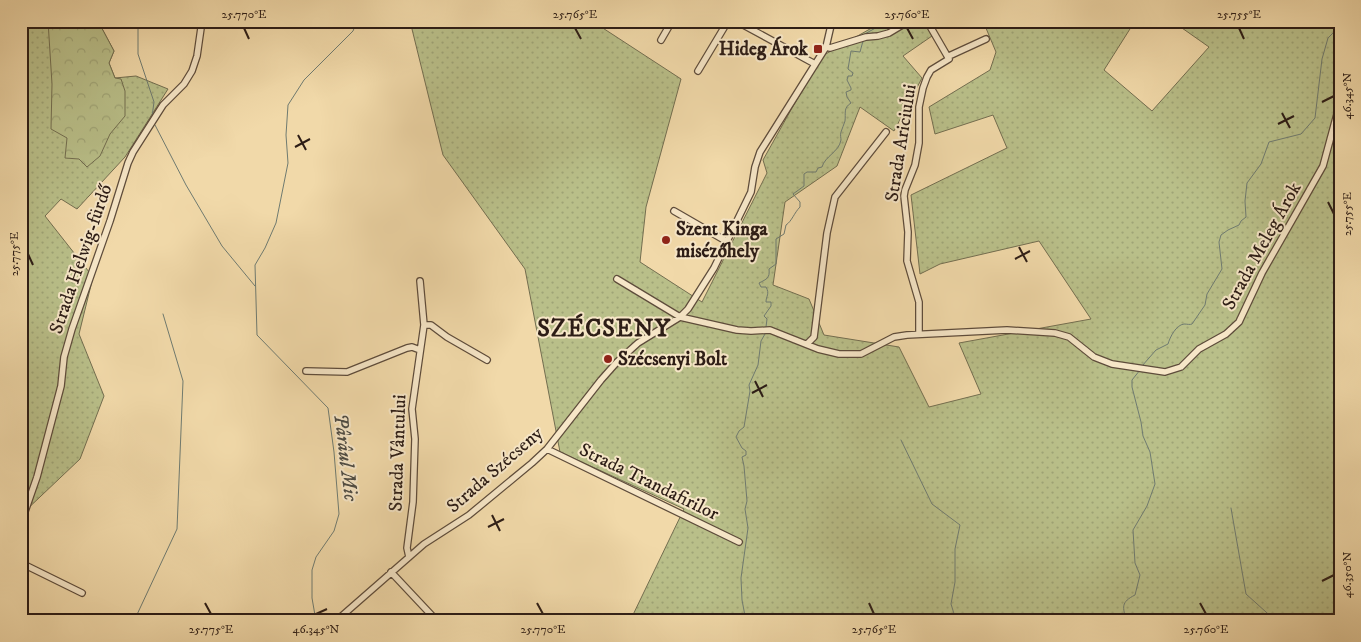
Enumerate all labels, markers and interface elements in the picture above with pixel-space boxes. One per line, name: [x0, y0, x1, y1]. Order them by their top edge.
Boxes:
text: 25.770°E: [222, 7, 267, 22]
text: 25.765°E: [553, 7, 598, 22]
text: 25.760°E: [885, 7, 930, 22]
text: 25.755°E: [1217, 7, 1262, 22]
place label: Hideg Árok: [719, 36, 809, 61]
marker: Hideg Árok: [812, 43, 824, 55]
text: 46.345°N: [1340, 72, 1355, 119]
street label: Strada Ariciului: [880, 82, 922, 203]
street label: Strada Meleg Árok: [1216, 177, 1307, 314]
street label: Strada Helwig-fürdő: [45, 180, 118, 337]
text: 25.755°E: [1340, 191, 1355, 236]
place label: Szent Kinga misézőhely: [676, 218, 768, 263]
text: 25.775°E: [7, 231, 22, 276]
marker: Szent Kinga misézőhely: [660, 234, 672, 246]
district label: SZÉCSENY: [537, 313, 671, 344]
place label: Szécsenyi Bolt: [618, 348, 728, 371]
marker: Szécsenyi Bolt: [602, 353, 614, 365]
street label: Strada Vântului: [384, 394, 412, 512]
water label: Pârâul Mic: [327, 412, 363, 503]
street label: Strada Szécseny: [442, 421, 549, 518]
street label: Strada Trandafirilor: [575, 438, 723, 526]
text: 46.350°N: [1340, 552, 1355, 598]
text: 25.775°E: [189, 622, 234, 637]
text: 46.345°N: [293, 622, 340, 637]
text: 25.770°E: [521, 622, 566, 637]
text: 25.765°E: [852, 622, 897, 637]
text: 25.760°E: [1184, 622, 1229, 637]

